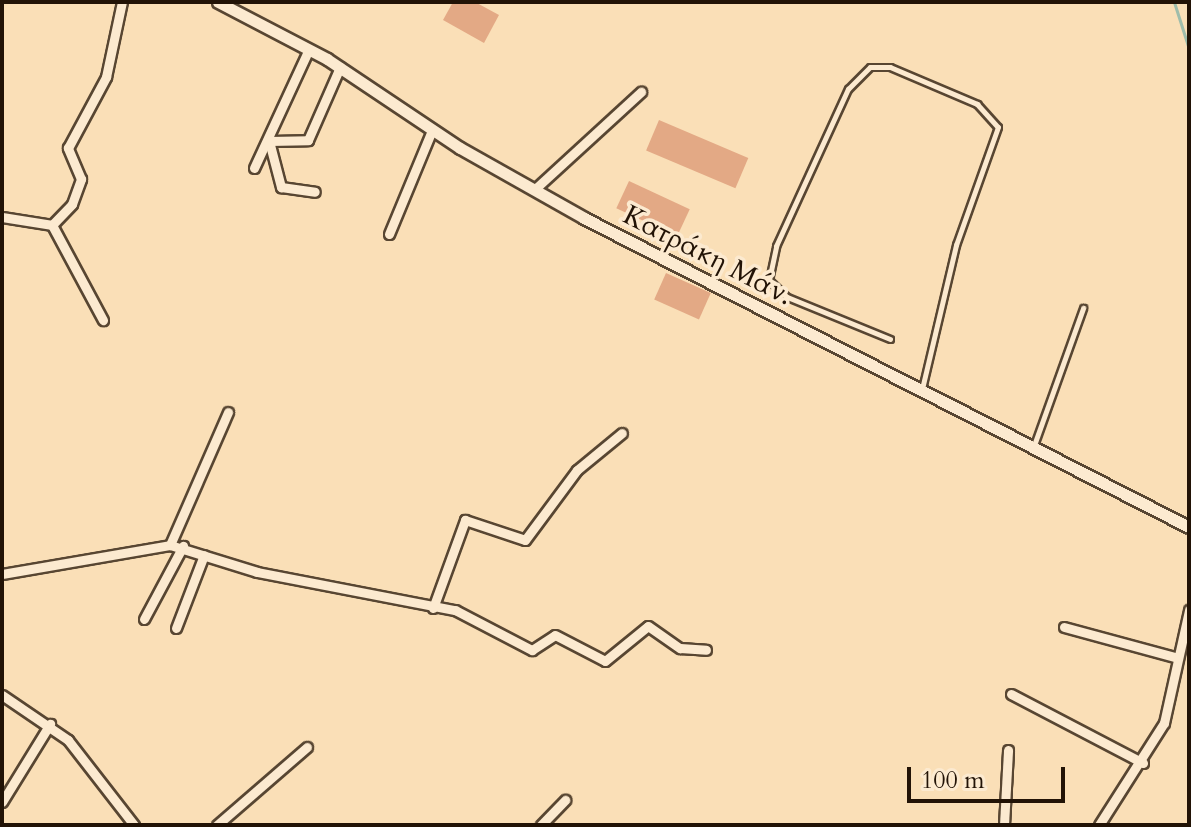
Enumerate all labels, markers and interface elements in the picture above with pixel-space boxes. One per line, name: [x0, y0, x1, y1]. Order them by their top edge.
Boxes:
street label: Κατράκη Μάν.: [618, 198, 798, 312]
scale bar: [911, 751, 1069, 801]
text: 100 m: [921, 764, 985, 797]

